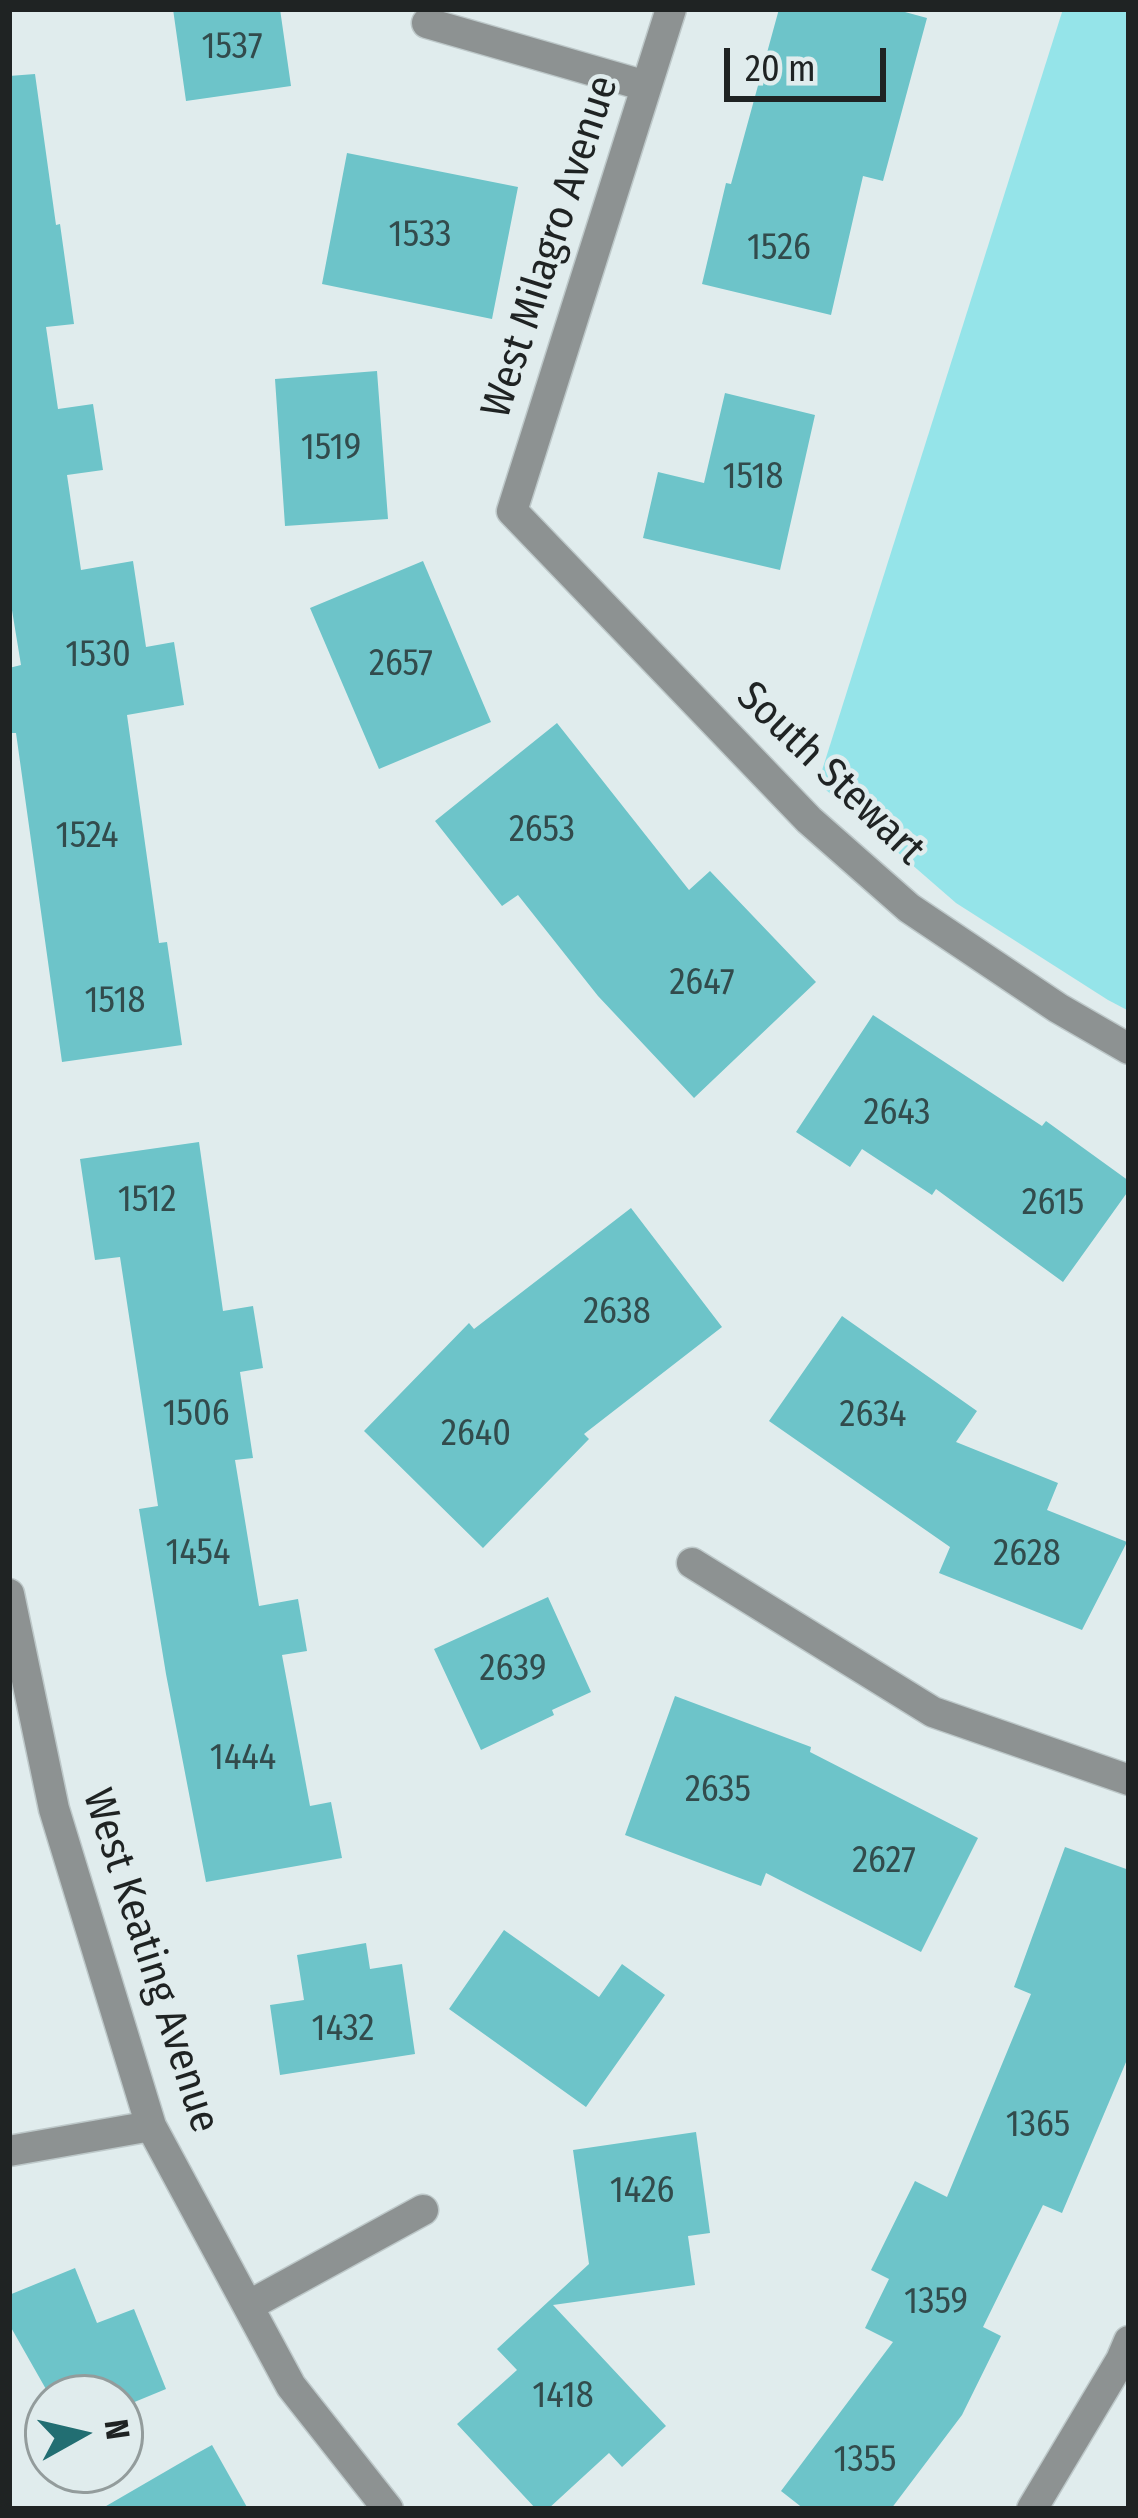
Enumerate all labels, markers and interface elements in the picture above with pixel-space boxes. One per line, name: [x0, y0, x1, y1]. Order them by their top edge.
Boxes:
scale bar: [730, 24, 892, 98]
house number: 1537: [202, 26, 262, 70]
text: 20 m: [745, 47, 816, 91]
street label: West Milagro Avenue: [472, 70, 630, 424]
house number: 1533: [389, 214, 451, 258]
house number: 1526: [747, 227, 811, 271]
house number: 1519: [301, 427, 361, 471]
house number: 1518: [723, 456, 783, 500]
house number: 1530: [65, 634, 131, 678]
house number: 2657: [369, 643, 433, 687]
street label: South Stewart: [726, 672, 934, 876]
house number: 2653: [509, 809, 575, 853]
house number: 1524: [56, 815, 118, 859]
house number: 2647: [669, 962, 735, 1006]
house number: 1518: [85, 980, 145, 1024]
house number: 2643: [864, 1092, 930, 1136]
house number: 1512: [118, 1179, 176, 1223]
house number: 2615: [1022, 1182, 1084, 1226]
house number: 2638: [583, 1291, 651, 1335]
house number: 1506: [162, 1393, 230, 1437]
house number: 2634: [840, 1394, 906, 1438]
house number: 2640: [441, 1413, 511, 1457]
house number: 1454: [165, 1532, 231, 1576]
house number: 2628: [993, 1533, 1061, 1577]
house number: 2639: [480, 1648, 546, 1692]
house number: 1444: [210, 1737, 276, 1781]
house number: 2635: [685, 1769, 751, 1813]
street label: West Keating Avenue: [71, 1783, 229, 2139]
house number: 2627: [852, 1840, 916, 1884]
house number: 1432: [312, 2008, 374, 2052]
house number: 1365: [1006, 2104, 1070, 2148]
house number: 1426: [610, 2170, 674, 2214]
house number: 1359: [904, 2281, 968, 2325]
north arrow: [24, 2374, 144, 2494]
house number: 1418: [532, 2375, 594, 2419]
text: N: [95, 2417, 138, 2442]
house number: 1355: [833, 2439, 897, 2483]

